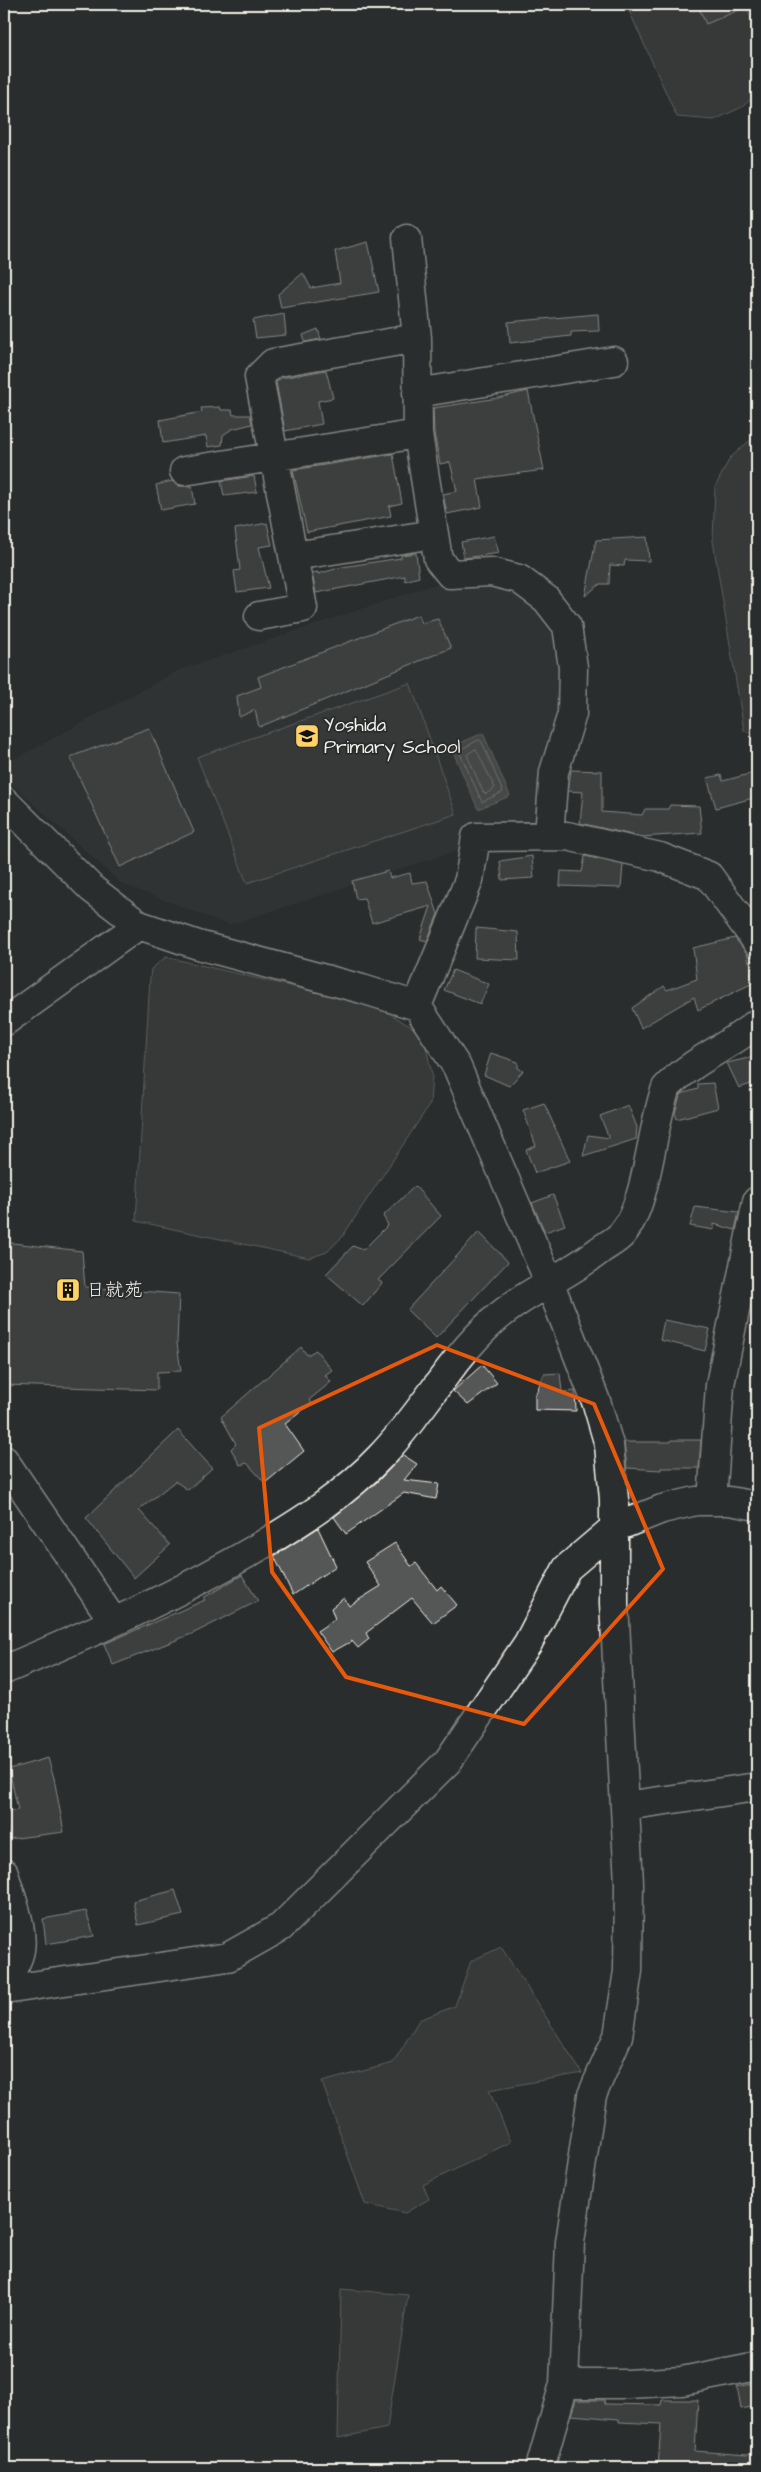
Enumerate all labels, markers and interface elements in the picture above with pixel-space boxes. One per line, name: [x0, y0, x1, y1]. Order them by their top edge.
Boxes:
place label: Yoshida Primary School: [324, 712, 460, 762]
school or university icon: Yoshida Primary School: [294, 723, 320, 749]
building icon: 日就苑: [55, 1277, 81, 1303]
place label: 日就苑: [86, 1277, 143, 1304]

